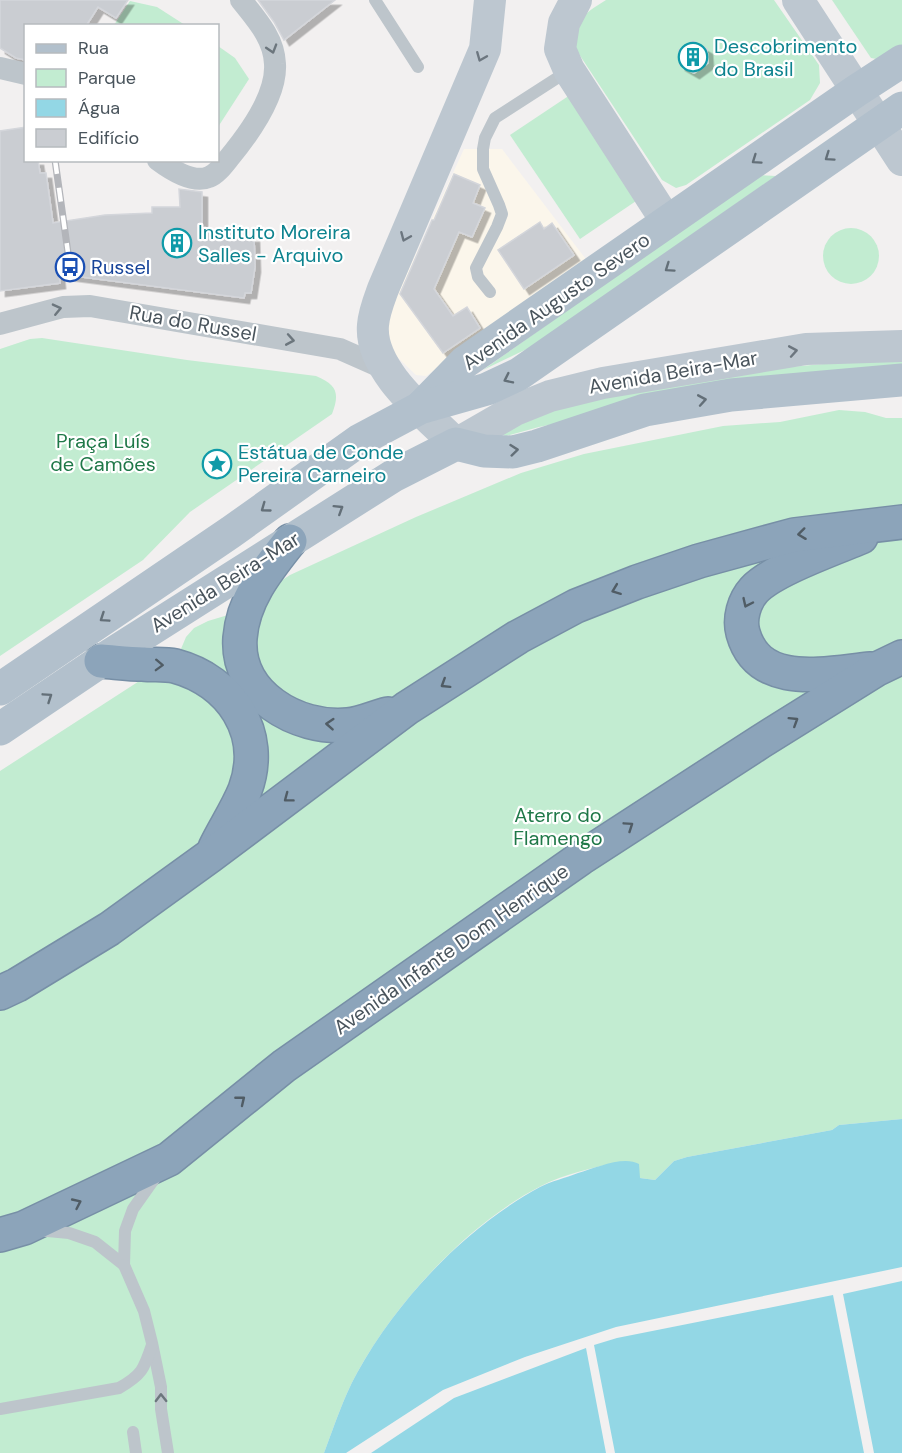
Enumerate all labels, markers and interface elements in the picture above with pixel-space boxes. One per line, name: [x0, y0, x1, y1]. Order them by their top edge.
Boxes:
legend: [24, 24, 219, 162]
place label: Descobrimento do Brasil: [714, 33, 857, 82]
text: Rua: [78, 36, 109, 60]
building icon: Descobrimento do Brasil: [677, 41, 709, 73]
one-way arrow: [265, 43, 277, 54]
one-way arrow: [476, 51, 488, 62]
text: Parque: [78, 66, 136, 90]
text: Água: [78, 96, 120, 120]
text: Edifício: [78, 126, 139, 150]
one-way arrow: [825, 150, 836, 161]
one-way arrow: [752, 153, 763, 164]
place label: Instituto Moreira Salles - Arquivo: [198, 219, 351, 268]
street label: Avenida Augusto Severo: [457, 226, 655, 376]
building icon: Instituto Moreira Salles - Arquivo: [161, 227, 193, 259]
one-way arrow: [400, 230, 412, 241]
bus stop icon: Russel: [54, 251, 86, 283]
place label: Russel: [91, 254, 150, 280]
one-way arrow: [665, 261, 676, 272]
street label: Rua do Russel: [127, 299, 259, 347]
one-way arrow: [51, 303, 61, 316]
one-way arrow: [285, 333, 295, 346]
street label: Avenida Beira-Mar: [586, 344, 760, 400]
one-way arrow: [787, 345, 797, 358]
one-way arrow: [504, 372, 515, 383]
one-way arrow: [696, 394, 706, 407]
park label: Praça Luís de Camões: [50, 428, 156, 477]
place label: Estátua de Conde Pereira Carneiro: [238, 439, 404, 488]
one-way arrow: [509, 444, 518, 457]
place icon: Estátua de Conde Pereira Carneiro: [201, 448, 233, 480]
one-way arrow: [261, 501, 272, 512]
one-way arrow: [333, 505, 343, 517]
street label: Avenida Beira-Mar: [146, 526, 304, 638]
one-way arrow: [798, 527, 807, 540]
one-way arrow: [611, 583, 622, 595]
one-way arrow: [743, 596, 755, 607]
one-way arrow: [99, 611, 110, 622]
one-way arrow: [155, 659, 164, 671]
one-way arrow: [441, 676, 451, 688]
one-way arrow: [42, 693, 53, 704]
one-way arrow: [788, 716, 798, 728]
one-way arrow: [325, 718, 334, 731]
one-way arrow: [283, 791, 294, 802]
park label: Aterro do Flamengo: [513, 802, 603, 851]
one-way arrow: [623, 822, 634, 833]
street label: Avenida Infante Dom Henrique: [329, 858, 573, 1040]
one-way arrow: [234, 1097, 245, 1108]
one-way arrow: [70, 1198, 81, 1210]
one-way arrow: [155, 1394, 167, 1403]

